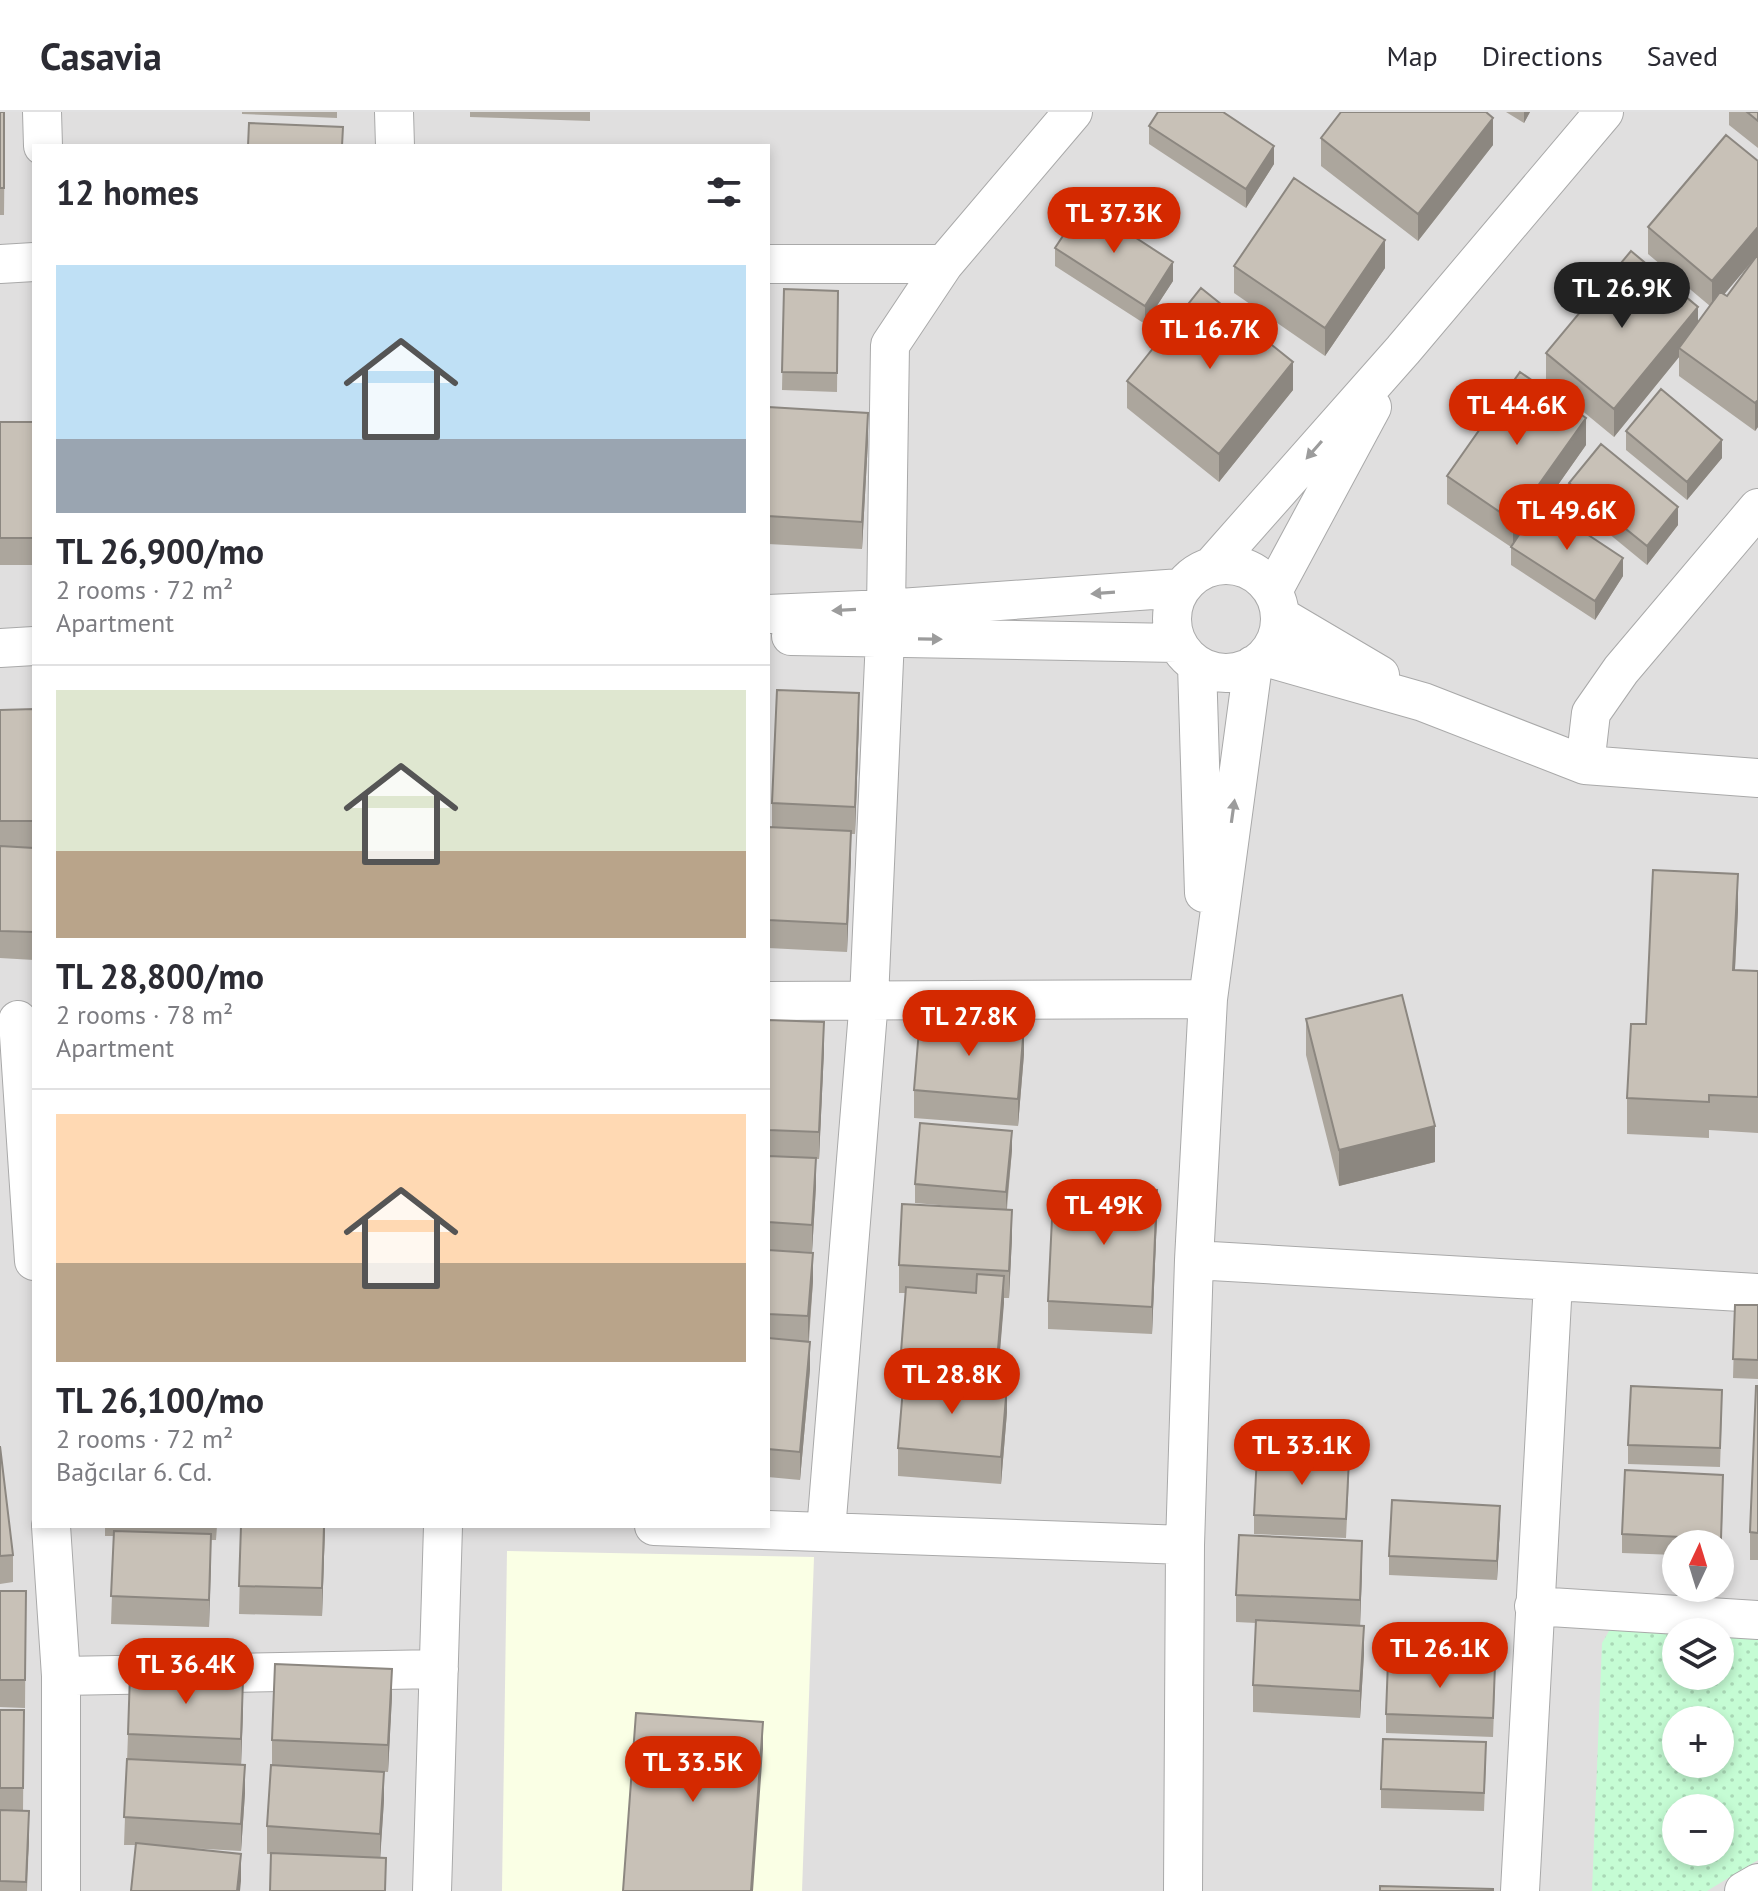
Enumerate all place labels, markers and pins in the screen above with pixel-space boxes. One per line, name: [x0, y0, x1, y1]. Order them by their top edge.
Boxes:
pin: TL 37.3K: [1031, 187, 1197, 255]
pin: TL 26.9K: [1539, 262, 1705, 330]
pin: TL 16.7K: [1127, 303, 1293, 371]
pin: TL 44.6K: [1434, 379, 1600, 447]
pin: TL 49.6K: [1484, 484, 1650, 552]
pin: TL 27.8K: [886, 990, 1052, 1058]
pin: TL 49K: [1039, 1179, 1169, 1247]
pin: TL 28.8K: [869, 1348, 1035, 1416]
pin: TL 33.1K: [1219, 1419, 1385, 1487]
pin: TL 26.1K: [1357, 1622, 1523, 1690]
pin: TL 36.4K: [103, 1638, 269, 1706]
pin: TL 33.5K: [610, 1736, 776, 1804]

